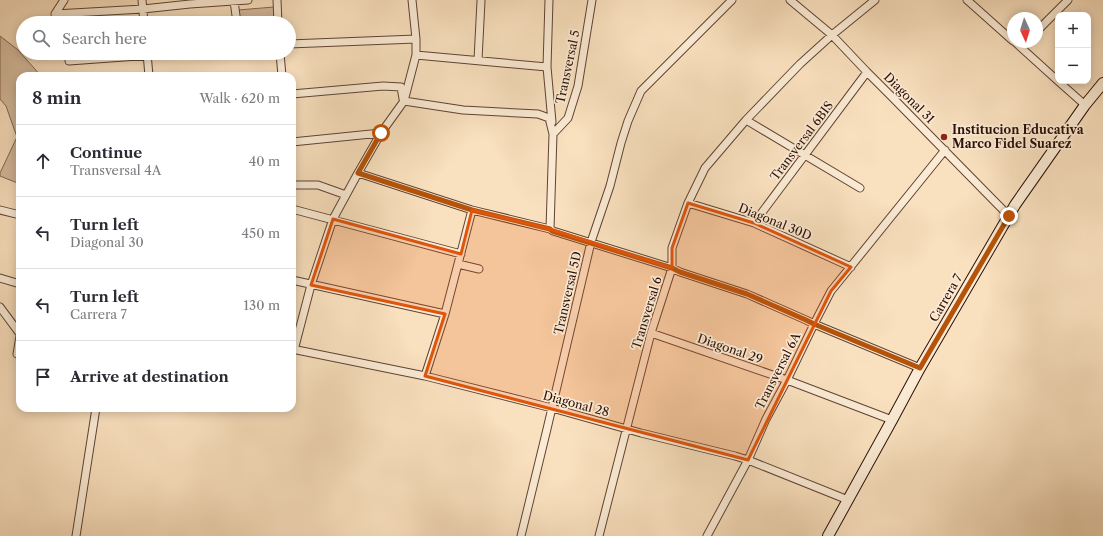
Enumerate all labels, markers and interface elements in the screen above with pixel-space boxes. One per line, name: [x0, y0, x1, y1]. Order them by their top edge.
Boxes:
north arrow: [1007, 12, 1043, 48]
map controls: [1055, 12, 1091, 84]
button: +: [1055, 12, 1091, 48]
search box: [16, 16, 296, 60]
icon: search: [30, 27, 52, 49]
text: Search here: [62, 29, 147, 48]
street label: Transversal 5: [552, 29, 583, 105]
button: −: [1055, 48, 1091, 84]
street label: Diagonal 31: [881, 69, 938, 126]
text: 8 min: [32, 88, 81, 108]
text: Walk · 620 m: [199, 90, 280, 106]
street label: Transversal 6BIS: [767, 98, 836, 183]
place label: Institucion Educativa Marco Fidel Suarez: [952, 122, 1085, 151]
route start: [372, 124, 390, 142]
marker: Institucion Educativa Marco Fidel Suarez: [939, 132, 949, 142]
text: Continue: [70, 143, 142, 162]
icon: ahead: [32, 150, 54, 172]
text: 40 m: [249, 153, 280, 169]
text: Transversal 4A: [70, 162, 161, 178]
street label: Diagonal 30D: [736, 200, 814, 243]
route end: [1000, 207, 1018, 225]
text: Turn left: [70, 215, 139, 234]
icon: left: [32, 222, 54, 244]
text: 450 m: [242, 225, 280, 241]
text: Diagonal 30: [70, 234, 144, 250]
street label: Transversal 5D: [551, 250, 584, 336]
street label: Carrera 7: [926, 271, 965, 324]
street label: Transversal 6: [628, 275, 665, 351]
text: Turn left: [70, 287, 139, 306]
icon: left: [32, 294, 54, 316]
text: 130 m: [244, 297, 280, 313]
text: Carrera 7: [70, 306, 127, 322]
street label: Transversal 6A: [752, 329, 804, 412]
street label: Diagonal 29: [696, 330, 765, 367]
icon: arrive: [32, 366, 54, 388]
text: Arrive at destination: [70, 367, 229, 386]
street label: Diagonal 28: [541, 387, 611, 420]

